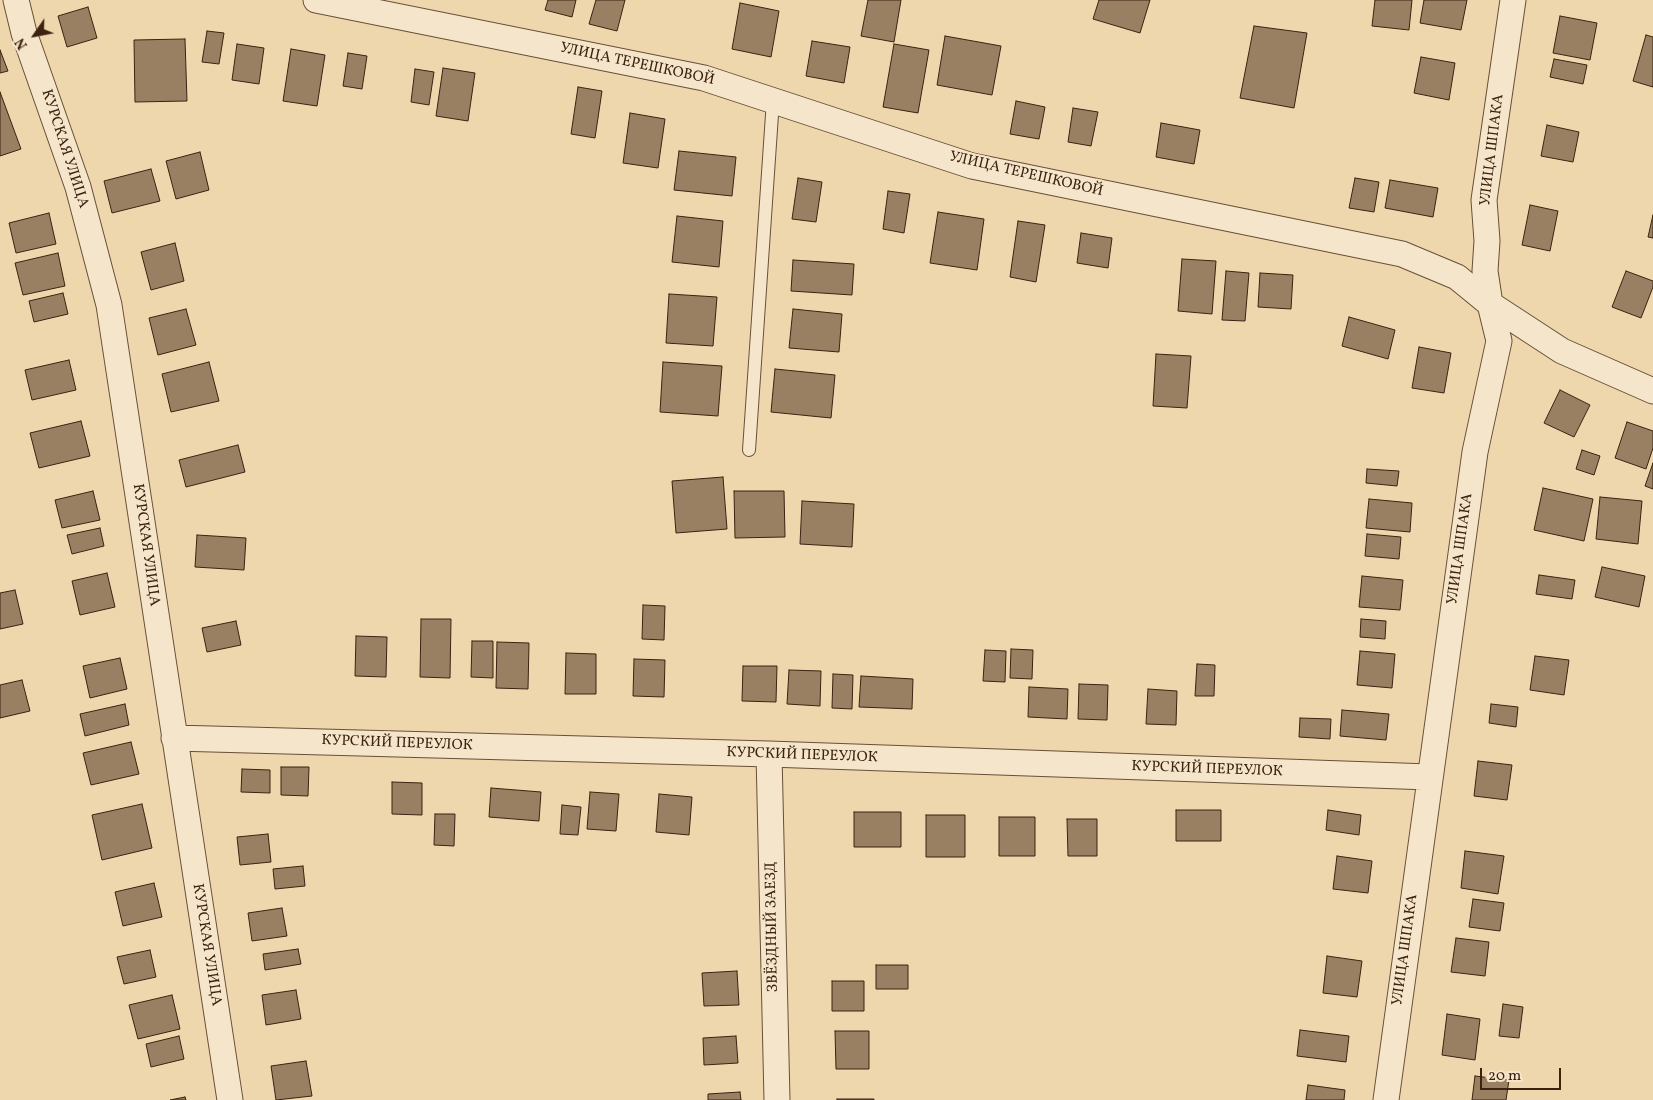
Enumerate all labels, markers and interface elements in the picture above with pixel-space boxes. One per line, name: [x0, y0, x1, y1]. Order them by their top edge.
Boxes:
north arrow: [10, 10, 60, 60]
text: N: [11, 34, 33, 53]
street label: УЛИЦА ТЕРЕШКОВОЙ: [558, 40, 716, 90]
street label: КУРСКАЯ УЛИЦА: [36, 87, 92, 211]
street label: УЛИЦА ШПАКА: [1477, 93, 1509, 207]
street label: УЛИЦА ТЕРЕШКОВОЙ: [947, 149, 1105, 201]
street label: КУРСКАЯ УЛИЦА: [127, 483, 163, 607]
street label: УЛИЦА ШПАКА: [1444, 492, 1478, 606]
street label: КУРСКИЙ ПЕРЕУЛОК: [321, 732, 473, 756]
street label: КУРСКИЙ ПЕРЕУЛОК: [726, 744, 878, 768]
street label: КУРСКИЙ ПЕРЕУЛОК: [1131, 758, 1283, 782]
street label: ЗВЁЗДНЫЙ ЗАЕЗД: [763, 861, 783, 993]
street label: КУРСКАЯ УЛИЦА: [187, 883, 225, 1007]
street label: УЛИЦА ШПАКА: [1389, 893, 1423, 1007]
scale bar: [1483, 1058, 1564, 1090]
text: 20 m: [1488, 1066, 1521, 1087]

